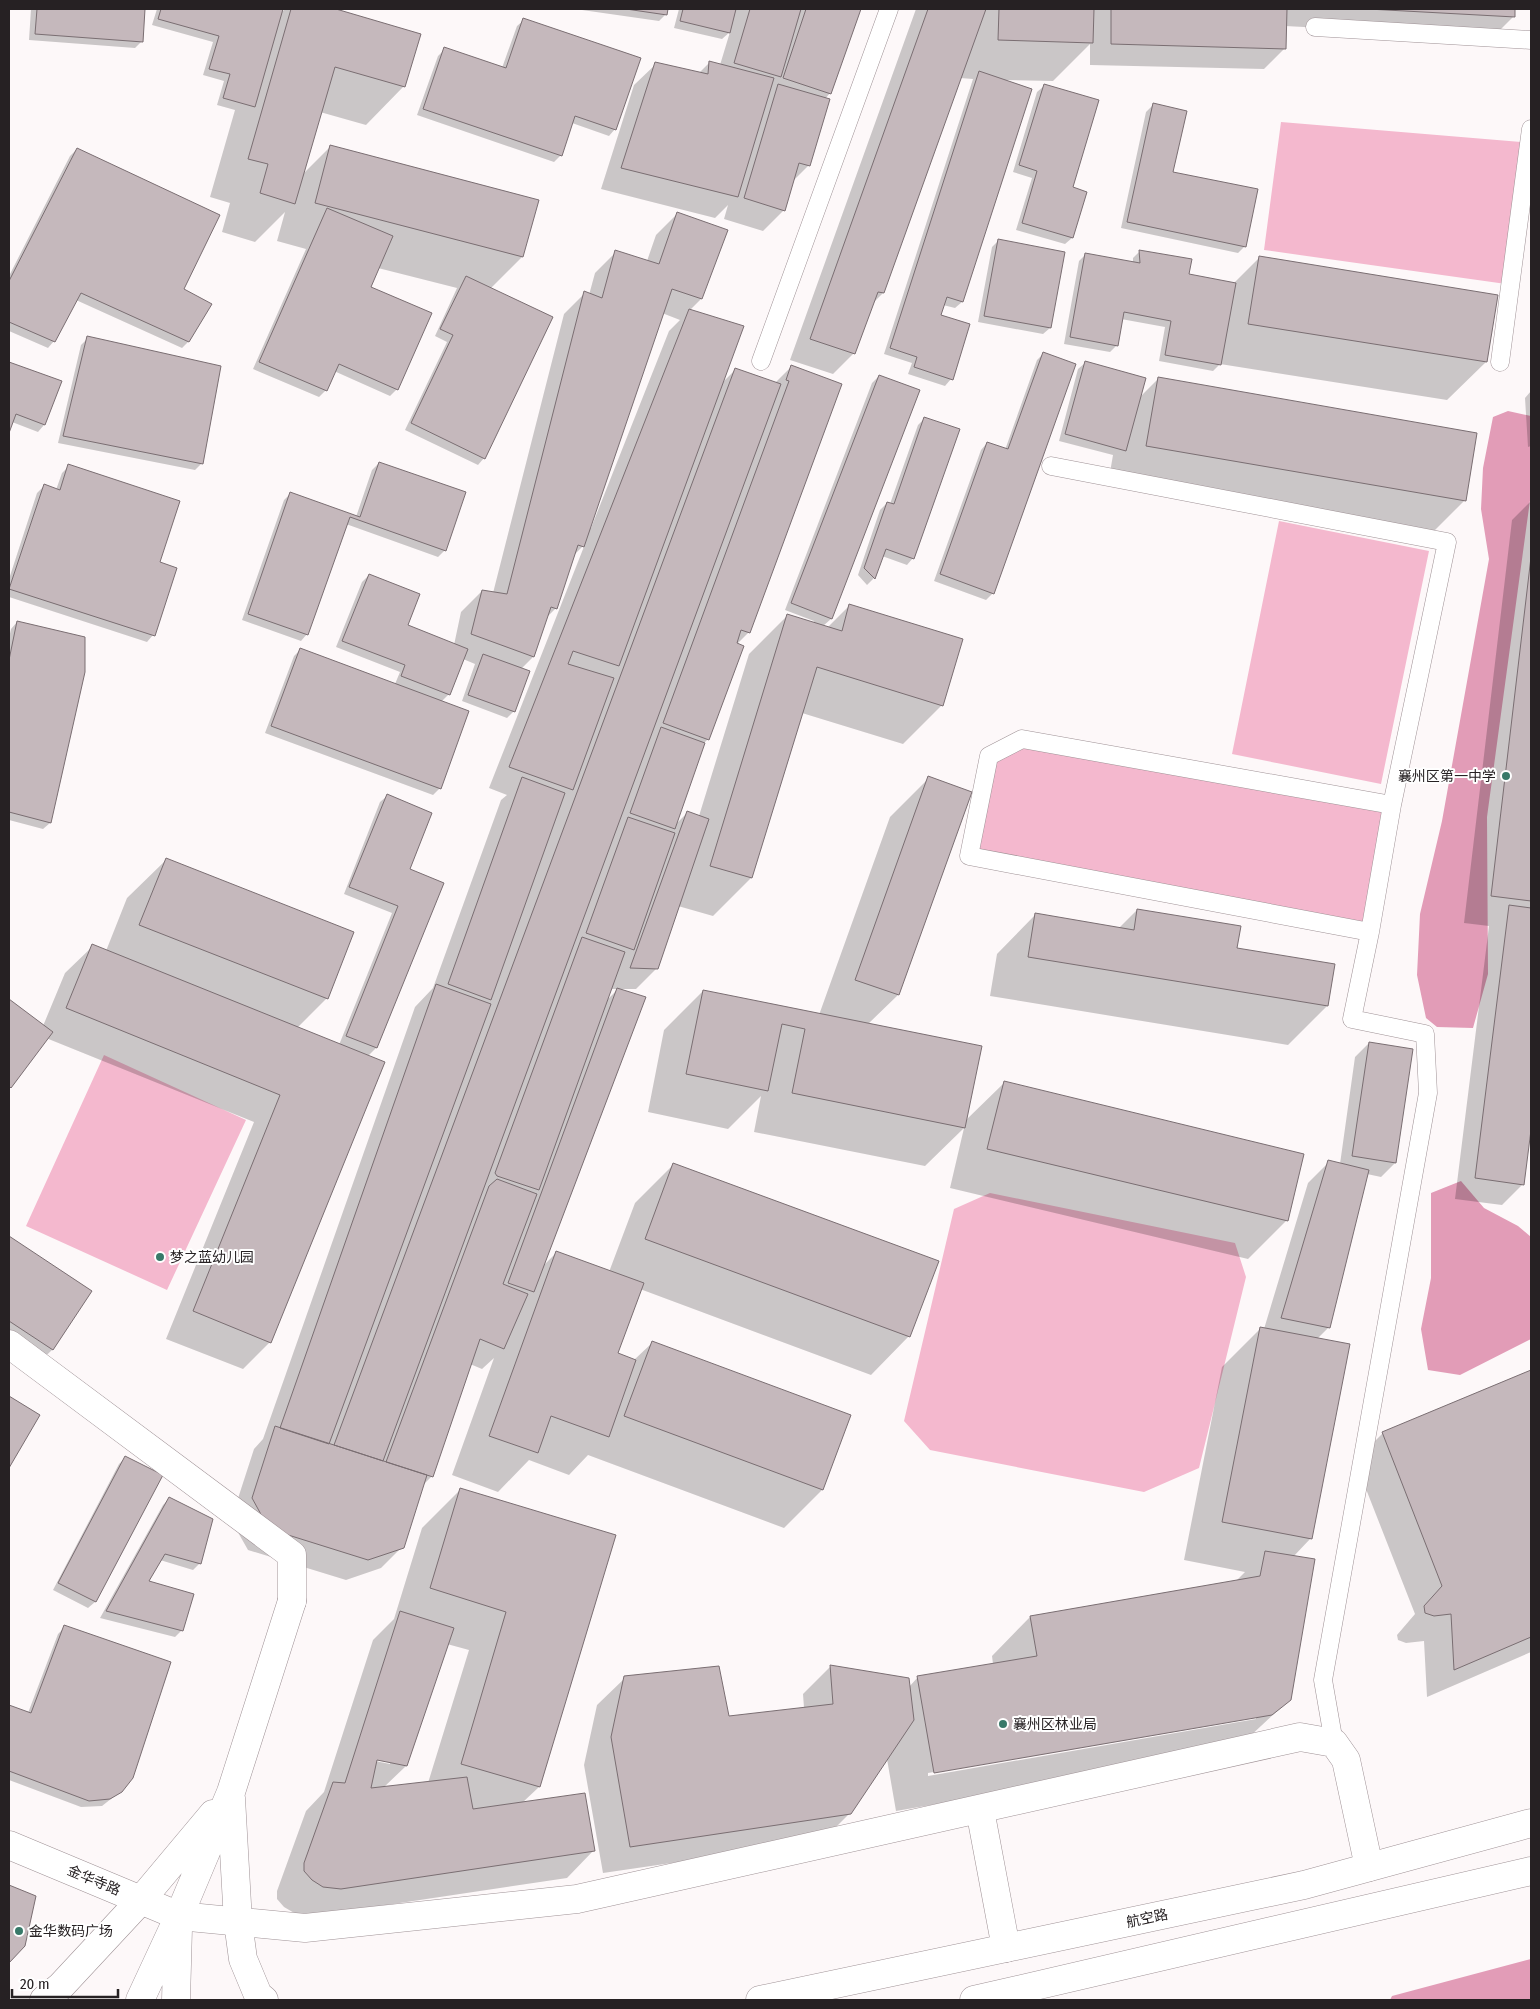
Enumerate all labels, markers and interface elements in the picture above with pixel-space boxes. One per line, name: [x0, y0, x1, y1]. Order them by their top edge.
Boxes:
place label: 襄州区第一中学: [1398, 768, 1496, 785]
marker: 襄州区第一中学: [1500, 770, 1512, 782]
place label: 梦之蓝幼儿园: [170, 1249, 254, 1266]
marker: 梦之蓝幼儿园: [154, 1251, 166, 1263]
place label: 襄州区林业局: [1013, 1716, 1097, 1733]
marker: 襄州区林业局: [997, 1718, 1009, 1730]
street label: 金华寺路: [65, 1862, 123, 1899]
street label: 航空路: [1125, 1906, 1169, 1931]
place label: 金华数码广场: [29, 1923, 113, 1940]
marker: 金华数码广场: [13, 1925, 25, 1937]
scale bar: [12, 1966, 119, 1998]
text: 20 m: [20, 1975, 50, 1993]

